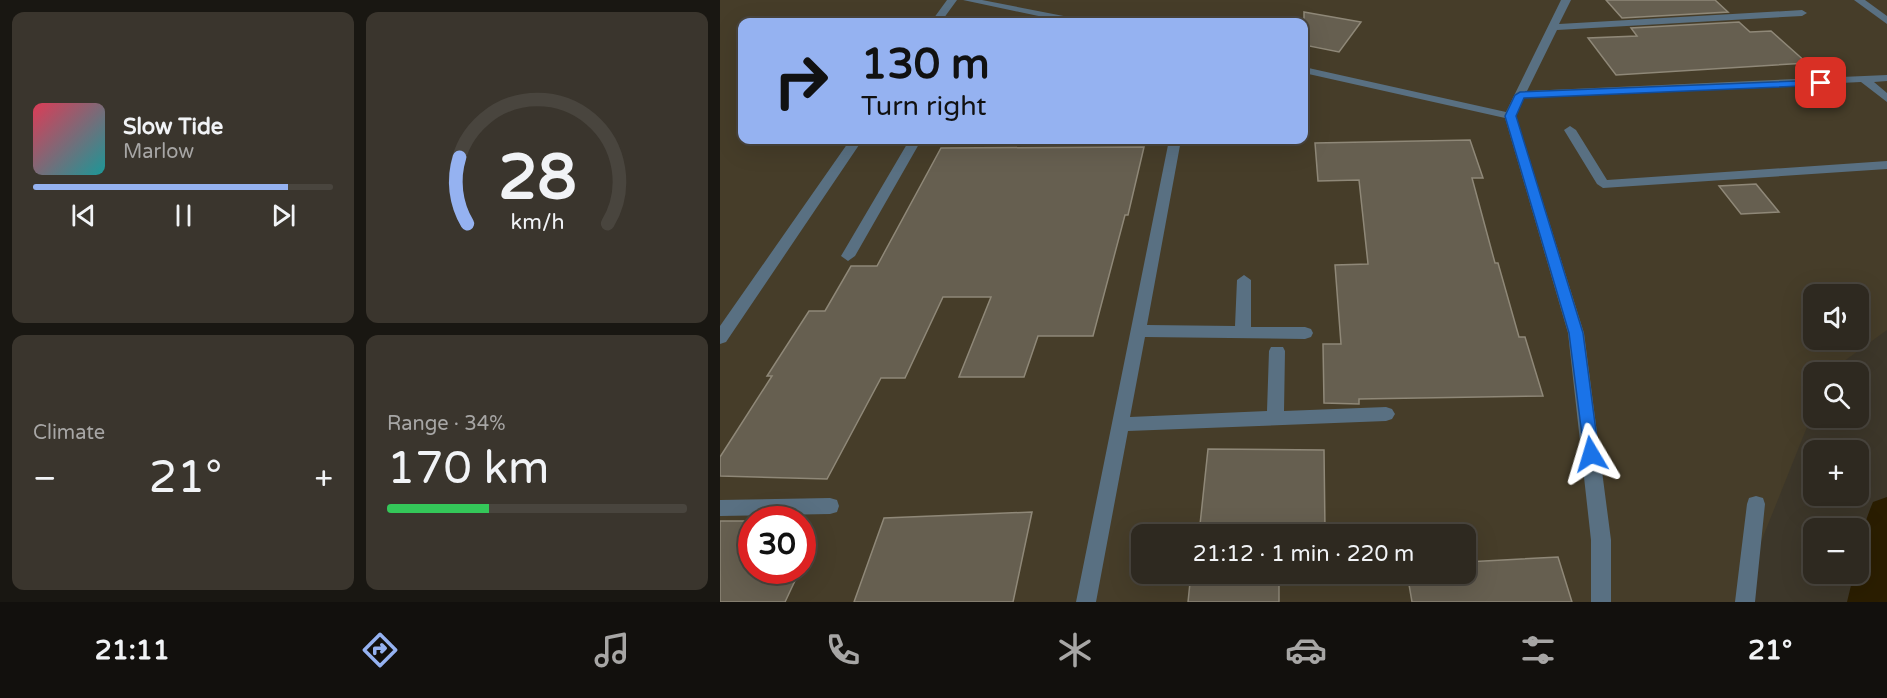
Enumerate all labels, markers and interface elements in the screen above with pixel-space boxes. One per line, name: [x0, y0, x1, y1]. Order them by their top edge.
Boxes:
text: 130 m: [861, 39, 990, 90]
icon: right: [762, 42, 840, 120]
pin: [1795, 57, 1846, 108]
icon: arrive: [1804, 66, 1837, 99]
text: Turn right: [861, 90, 987, 123]
text: Slow Tide: [123, 114, 223, 140]
text: Marlow: [123, 140, 194, 164]
text: 28: [498, 142, 576, 217]
icon: previous: [67, 199, 100, 232]
icon: pause: [167, 199, 200, 232]
icon: next: [267, 199, 300, 232]
text: km/h: [510, 210, 564, 236]
map controls: [1803, 284, 1869, 584]
button: sound: [1803, 284, 1869, 350]
button: search: [1803, 362, 1869, 428]
text: Range · 34%: [387, 412, 506, 436]
text: Climate: [33, 421, 105, 445]
position arrow: [1559, 422, 1623, 486]
button: +: [1803, 440, 1869, 506]
text: 170 km: [387, 442, 549, 496]
text: 21°: [149, 451, 222, 505]
text: −: [33, 459, 57, 498]
text: +: [314, 459, 333, 498]
speed limit sign: 30: [738, 506, 816, 584]
button: −: [1803, 518, 1869, 584]
text: 21:12 · 1 min · 220 m: [1193, 541, 1414, 567]
icon: directions: [359, 629, 401, 671]
icon: music: [591, 629, 633, 671]
icon: phone: [822, 629, 864, 671]
icon: climate: [1054, 629, 1096, 671]
icon: car: [1285, 629, 1327, 671]
icon: filters: [1517, 629, 1559, 671]
text: 21:11: [95, 634, 170, 667]
text: 21°: [1748, 634, 1792, 667]

